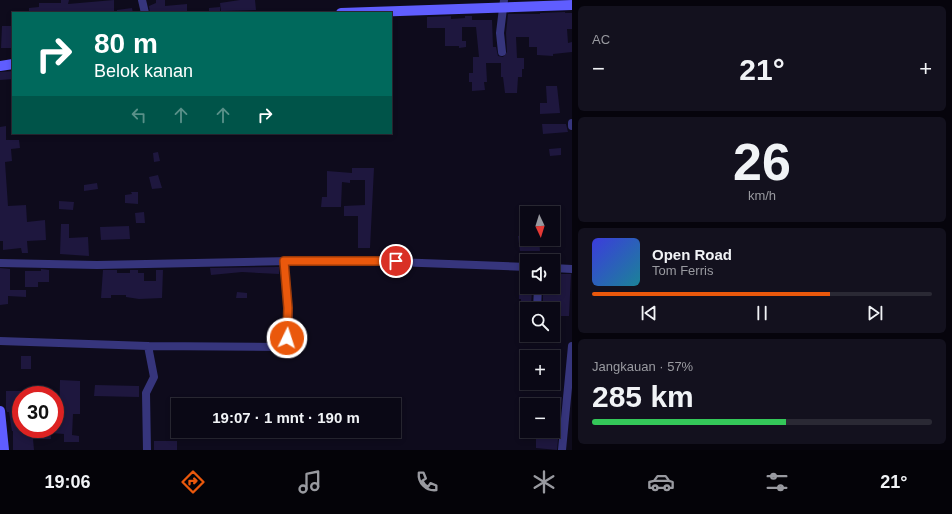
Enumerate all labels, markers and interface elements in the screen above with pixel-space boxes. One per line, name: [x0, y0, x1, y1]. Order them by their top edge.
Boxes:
icon: right: [28, 28, 80, 80]
text: 80 m: [94, 28, 158, 59]
text: AC: [592, 32, 610, 47]
text: 21°: [739, 53, 785, 86]
text: −: [592, 56, 605, 81]
text: +: [919, 56, 932, 81]
text: Belok kanan: [94, 61, 193, 81]
icon: left: [128, 104, 150, 126]
icon: ahead: [170, 104, 192, 126]
icon: ahead: [212, 104, 234, 126]
icon: right: [254, 104, 276, 126]
text: 26: [733, 133, 791, 191]
text: km/h: [748, 188, 776, 203]
north arrow: [520, 206, 560, 246]
map controls: [520, 206, 560, 438]
pin: [379, 244, 413, 278]
text: Open Road: [652, 246, 732, 263]
icon: arrive: [385, 250, 407, 272]
button: sound: [520, 254, 560, 294]
text: Tom Ferris: [652, 263, 713, 278]
button: search: [520, 302, 560, 342]
icon: previous: [638, 302, 660, 324]
icon: pause: [751, 302, 773, 324]
icon: next: [864, 302, 886, 324]
position arrow: [266, 317, 308, 359]
button: +: [520, 350, 560, 390]
text: Jangkauan · 57%: [592, 359, 693, 374]
text: 285 km: [592, 380, 694, 413]
speed limit sign: 30: [12, 386, 64, 438]
button: −: [520, 398, 560, 438]
text: 19:07 · 1 mnt · 190 m: [212, 409, 360, 426]
icon: directions: [179, 468, 207, 496]
icon: music: [296, 468, 324, 496]
icon: phone: [413, 468, 441, 496]
icon: climate: [530, 468, 558, 496]
icon: car: [647, 468, 675, 496]
icon: filters: [763, 468, 791, 496]
text: 19:06: [44, 472, 90, 492]
text: 21°: [880, 472, 907, 492]

